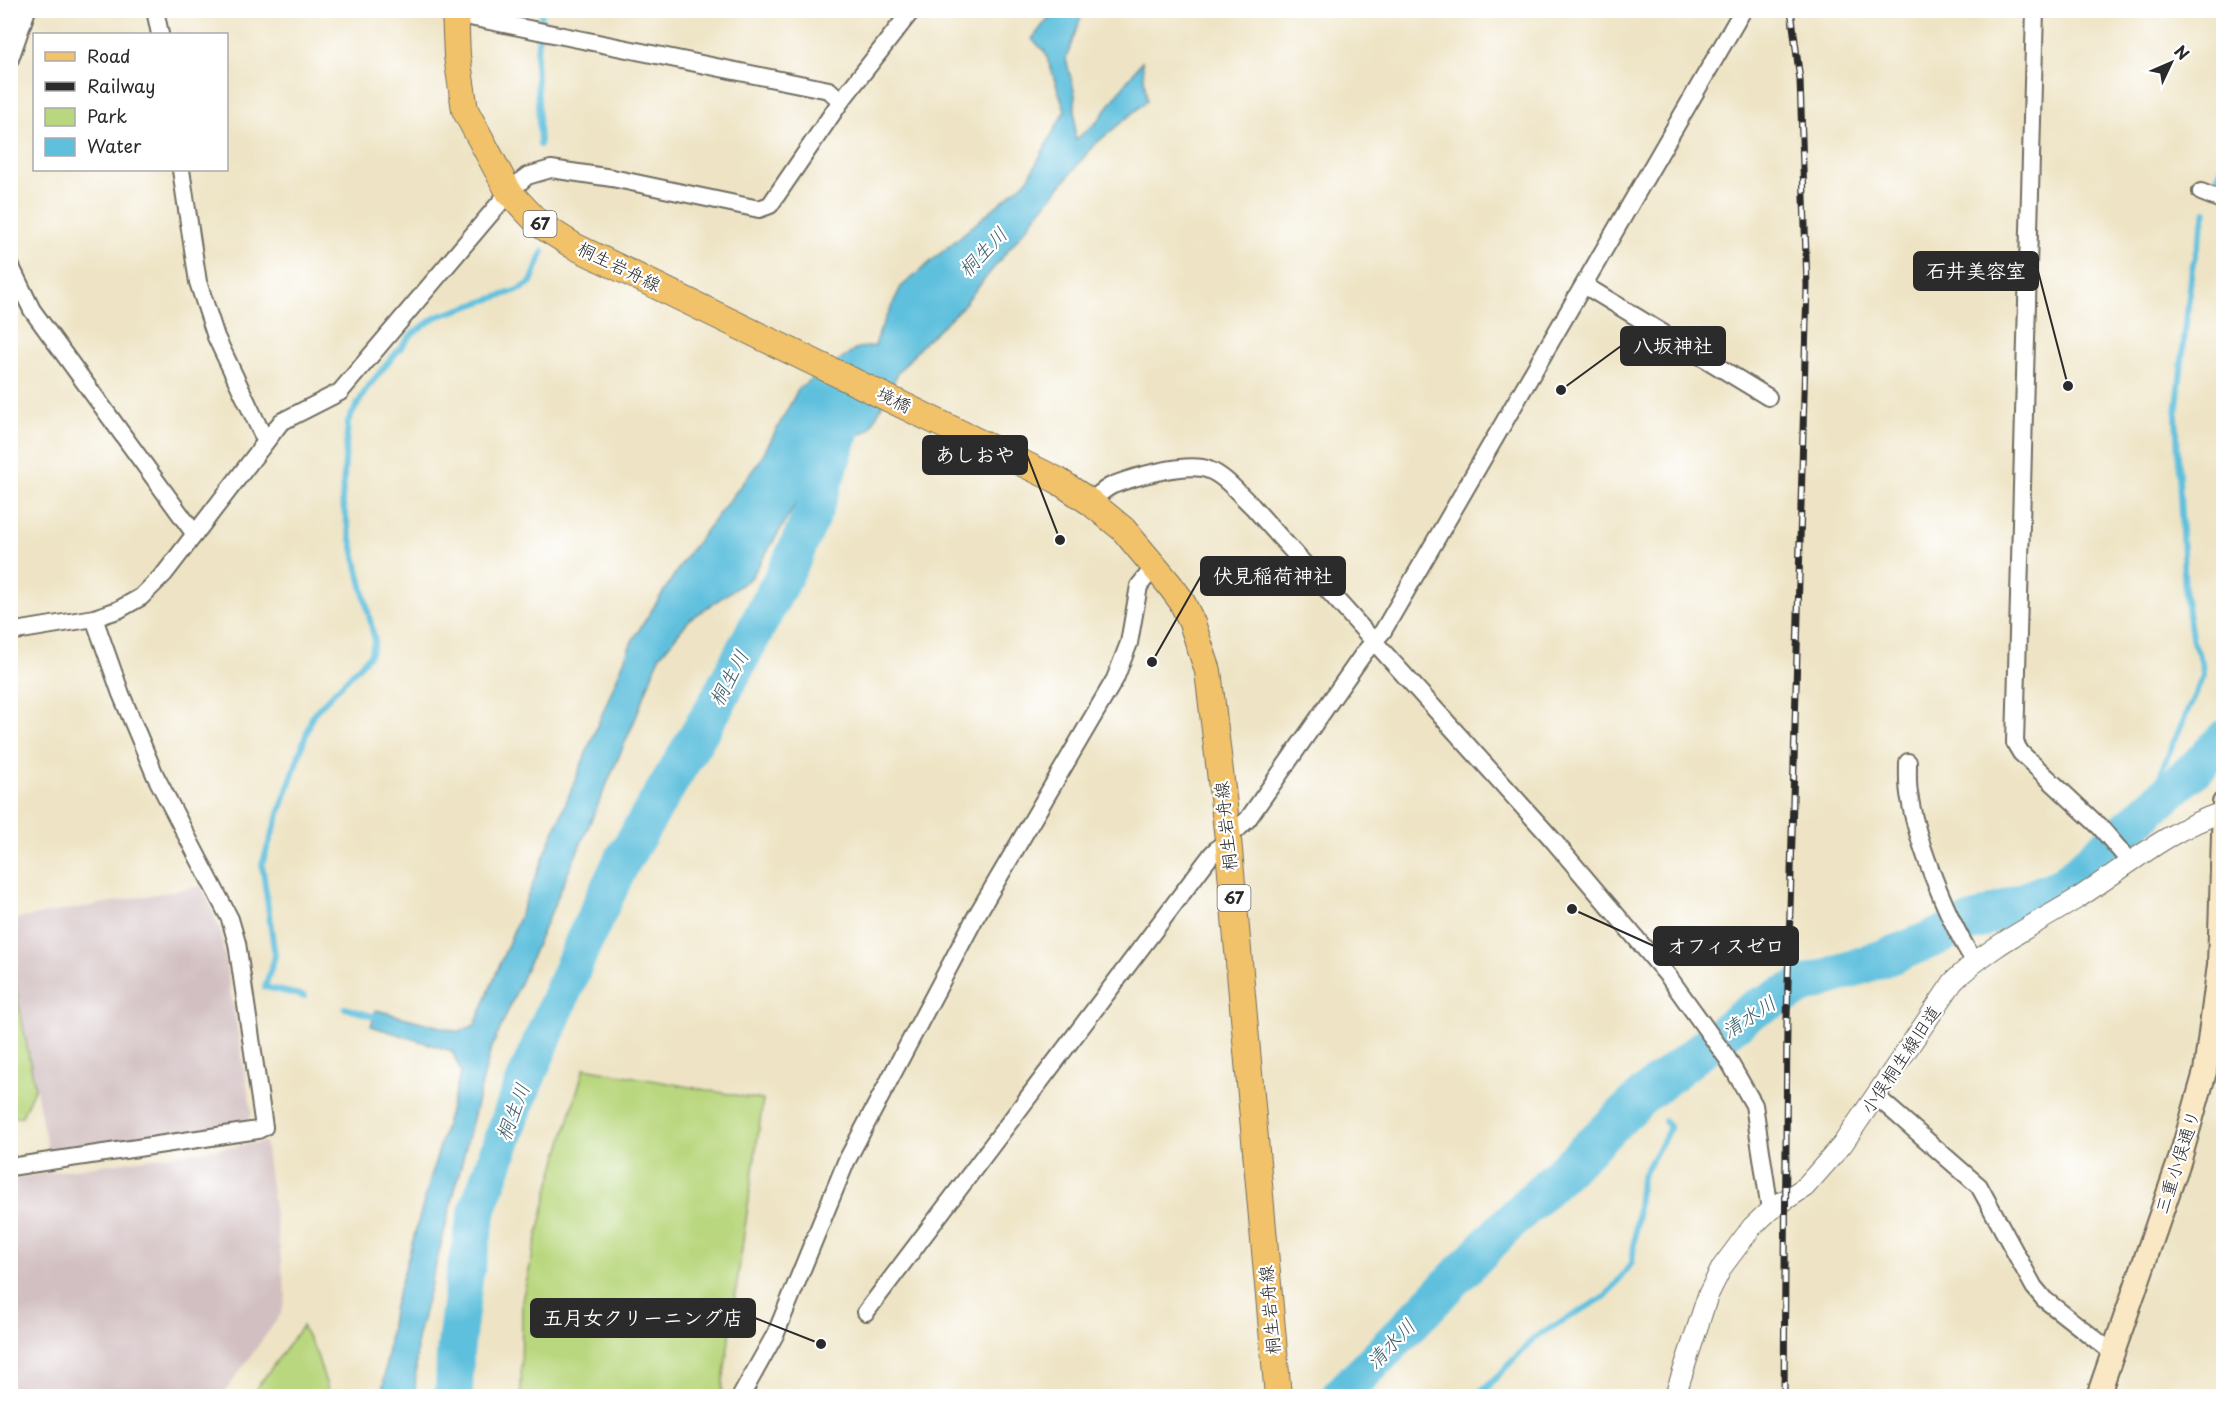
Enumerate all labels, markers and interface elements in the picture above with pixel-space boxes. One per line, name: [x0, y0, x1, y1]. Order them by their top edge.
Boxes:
legend: [33, 33, 228, 171]
north arrow: [2141, 33, 2201, 93]
text: N: [2169, 39, 2196, 65]
text: Road: [87, 42, 131, 69]
text: Railway: [87, 72, 155, 99]
text: Park: [87, 102, 127, 129]
text: Water: [87, 132, 142, 159]
road number: 67: [524, 211, 556, 237]
water label: 桐生川: [951, 219, 1014, 283]
street label: 桐生岩舟線: [573, 234, 666, 298]
callout: 石井美容室: [1914, 252, 2038, 290]
text: 石井美容室: [1926, 255, 2026, 285]
callout: 八坂神社: [1621, 327, 1725, 365]
text: 八坂神社: [1633, 330, 1713, 360]
street label: 境橋: [873, 379, 917, 419]
callout: あしおや: [923, 436, 1027, 474]
text: あしおや: [935, 439, 1015, 469]
callout: 伏見稲荷神社: [1201, 557, 1345, 595]
text: 伏見稲荷神社: [1213, 560, 1333, 590]
water label: 桐生川: [701, 644, 755, 711]
street label: 桐生岩舟線: [1206, 780, 1243, 872]
road number: 67: [1218, 885, 1250, 911]
callout: オフィスゼロ: [1654, 927, 1798, 965]
text: オフィスゼロ: [1667, 930, 1785, 960]
water label: 清水川: [1715, 987, 1782, 1045]
street label: 小俣桐生線旧道: [1853, 999, 1946, 1119]
water label: 桐生川: [487, 1078, 537, 1145]
street label: 三重小俣通り: [2147, 1106, 2206, 1217]
street label: 桐生岩舟線: [1251, 1264, 1286, 1356]
callout: 五月女クリーニング店: [531, 1299, 755, 1337]
text: 五月女クリーニング店: [543, 1302, 743, 1332]
water label: 清水川: [1359, 1311, 1422, 1375]

